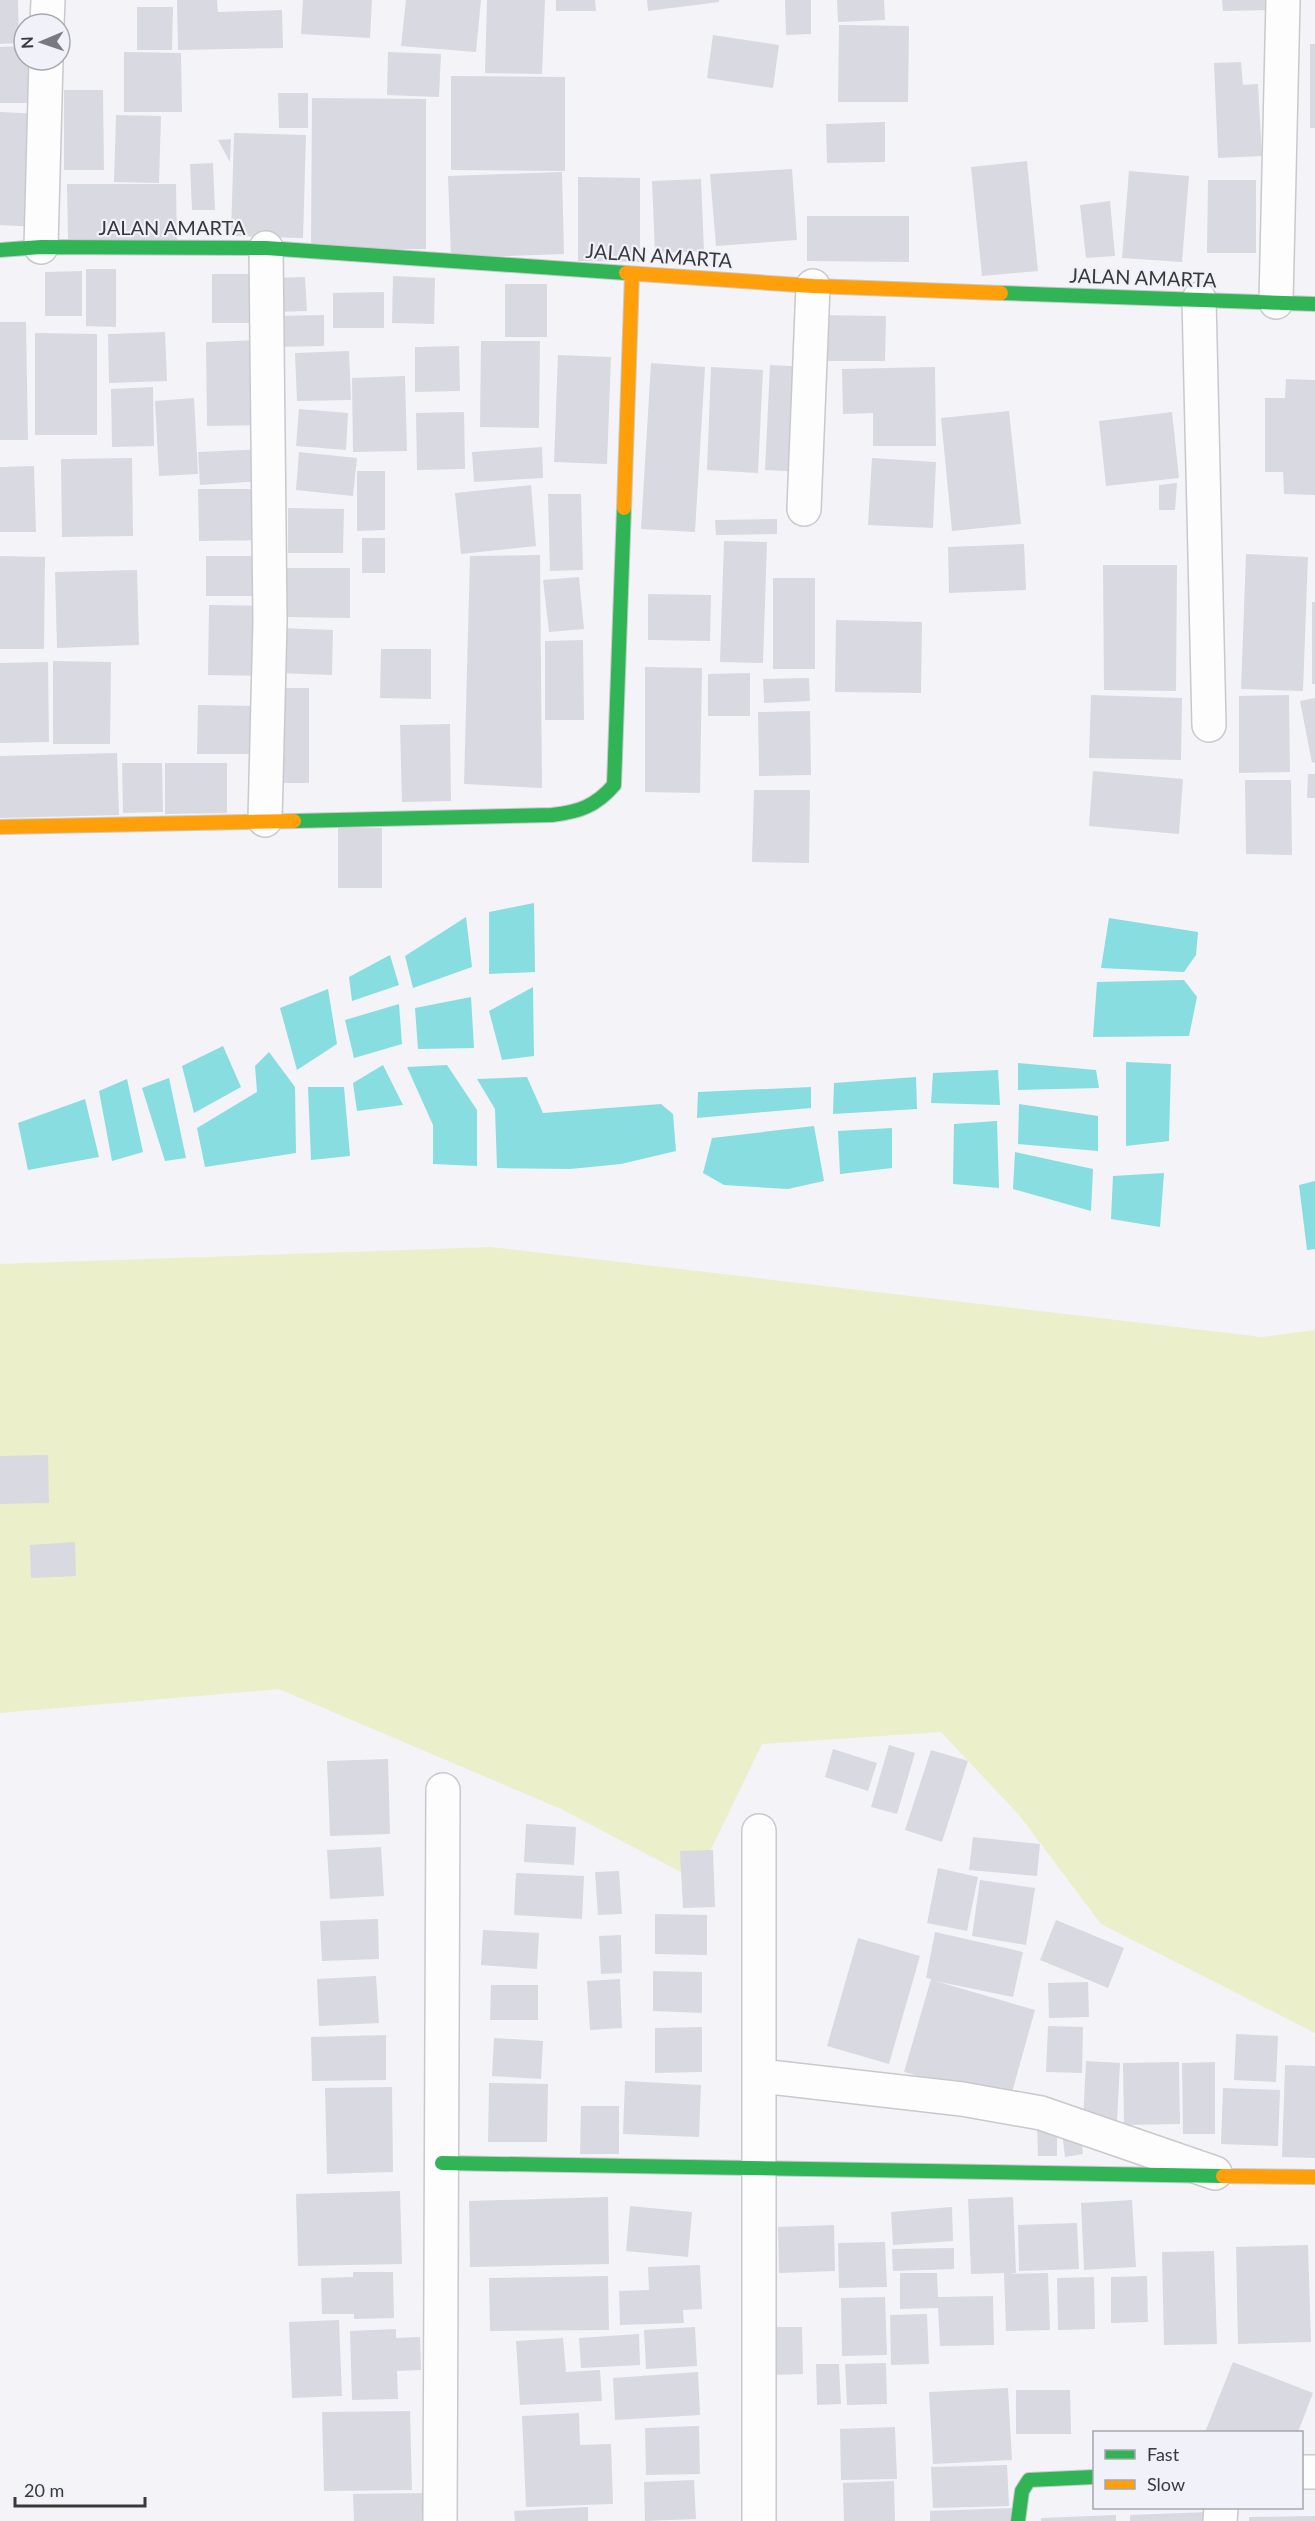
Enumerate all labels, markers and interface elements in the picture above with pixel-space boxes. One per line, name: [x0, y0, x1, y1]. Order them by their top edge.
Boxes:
north arrow: [12, 12, 72, 72]
text: N: [17, 36, 36, 49]
street label: JALAN AMARTA: [99, 215, 246, 239]
street label: JALAN AMARTA: [585, 238, 734, 272]
street label: JALAN AMARTA: [1069, 262, 1217, 292]
legend: [1093, 2431, 1303, 2509]
text: Fast: [1147, 2443, 1180, 2465]
scale bar: [15, 2470, 146, 2508]
text: Slow: [1147, 2473, 1185, 2495]
text: 20 m: [24, 2479, 64, 2501]

